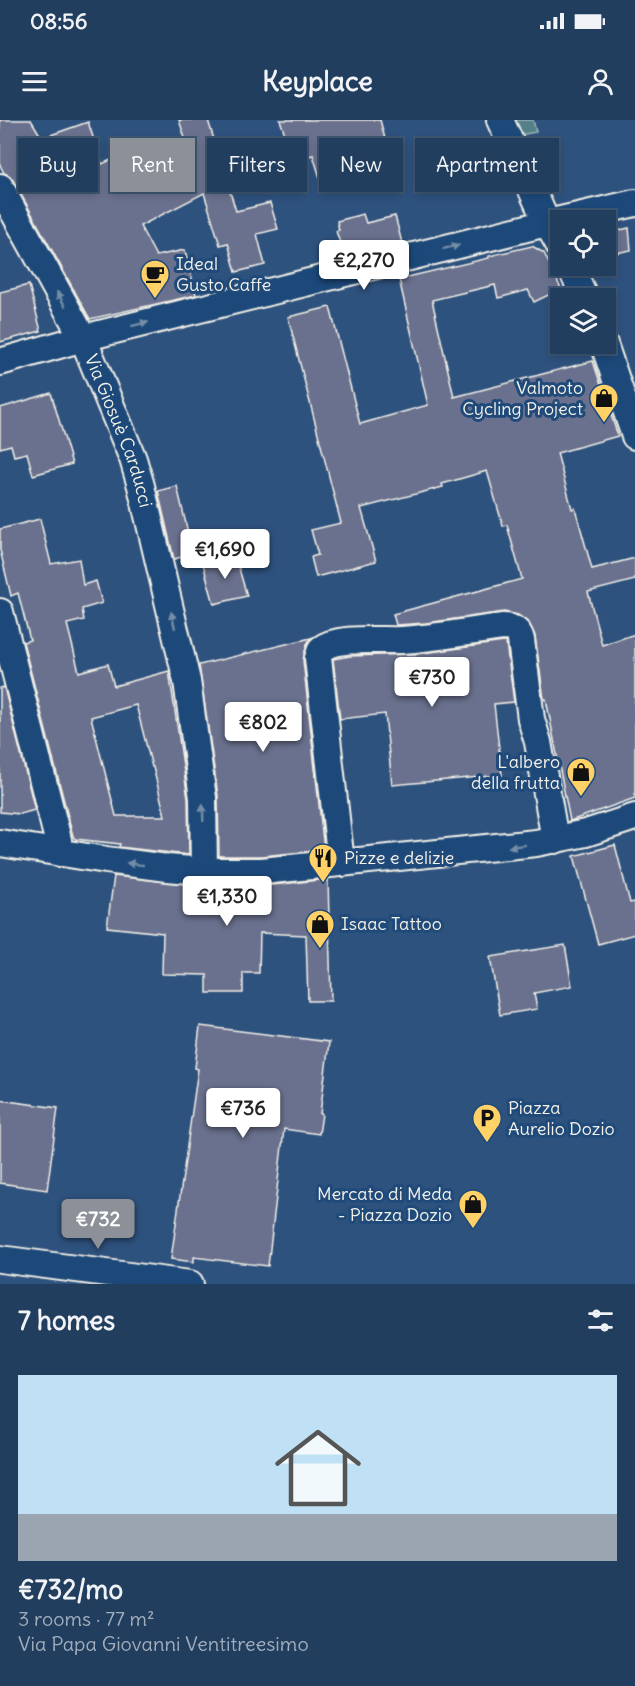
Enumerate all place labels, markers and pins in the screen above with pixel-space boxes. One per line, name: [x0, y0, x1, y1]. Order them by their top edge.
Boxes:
pin: €2,270: [315, 240, 413, 291]
place label: Ideal Gusto Caffe: [176, 252, 271, 296]
cafe icon: Ideal Gusto Caffe: [139, 258, 171, 300]
place label: Valmoto Cycling Project: [462, 376, 583, 420]
shop icon: Valmoto Cycling Project: [588, 382, 620, 424]
pin: €1,690: [176, 529, 274, 580]
pin: €730: [396, 657, 468, 708]
pin: €802: [227, 702, 299, 753]
place label: L'albero della frutta: [471, 750, 560, 794]
shop icon: L'albero della frutta: [565, 756, 597, 798]
restaurant icon: Pizze e delizie: [307, 842, 339, 884]
place label: Pizze e delizie: [344, 846, 454, 869]
pin: €1,330: [178, 876, 276, 927]
shop icon: Isaac Tattoo: [304, 908, 336, 950]
place label: Isaac Tattoo: [341, 912, 442, 935]
pin: €736: [207, 1088, 279, 1139]
place label: Piazza Aurelio Dozio: [508, 1096, 615, 1140]
parking icon: Piazza Aurelio Dozio: [471, 1102, 503, 1144]
place label: Mercato di Meda - Piazza Dozio: [317, 1182, 452, 1226]
shop icon: Mercato di Meda - Piazza Dozio: [457, 1188, 489, 1230]
pin: €732: [62, 1199, 134, 1250]

